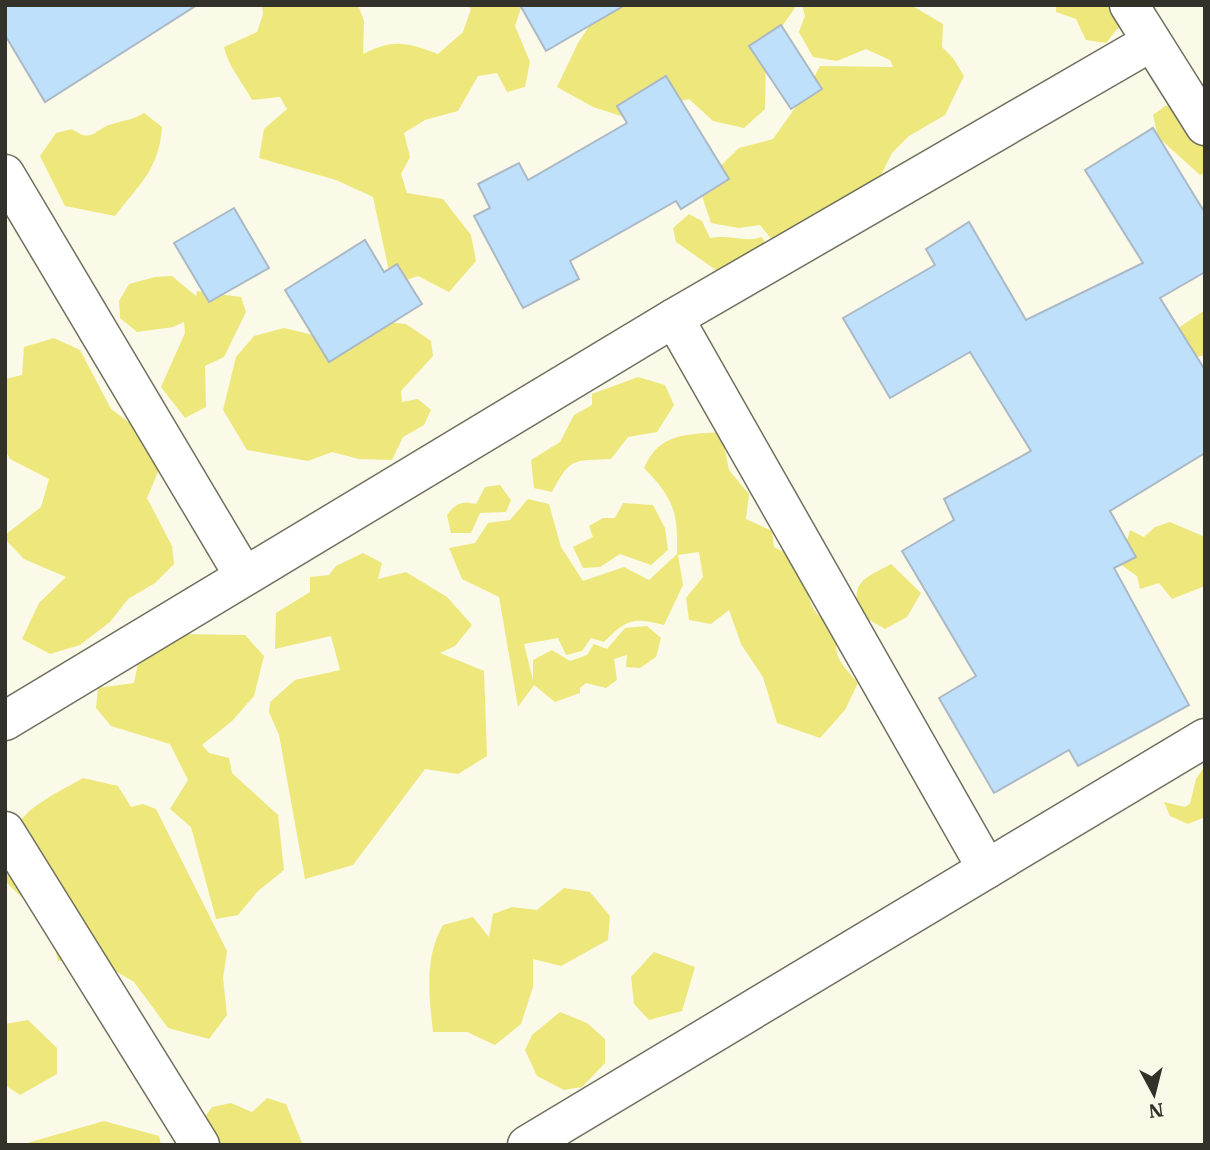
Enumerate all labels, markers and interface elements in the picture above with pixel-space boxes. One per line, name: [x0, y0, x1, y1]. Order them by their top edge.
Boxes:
north arrow: [1119, 1059, 1189, 1129]
text: N: [1147, 1098, 1165, 1124]

